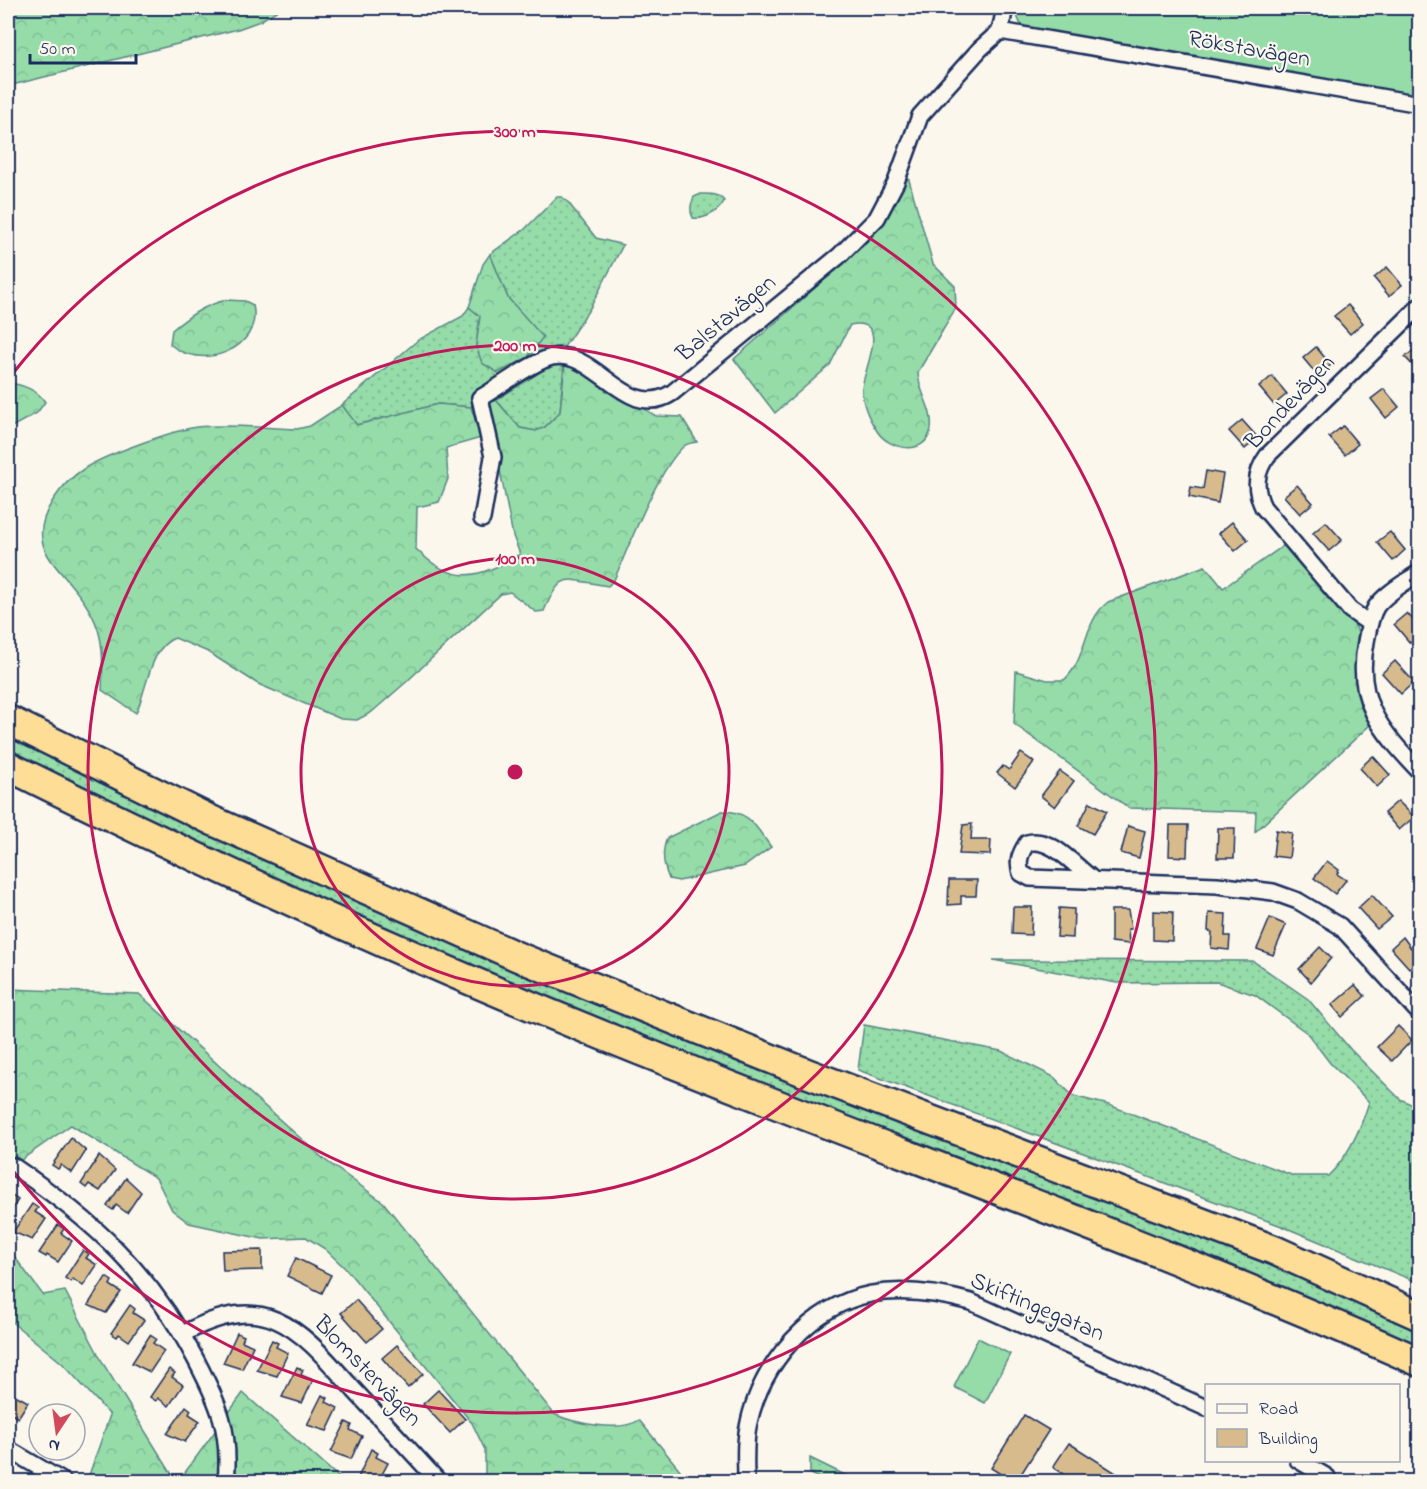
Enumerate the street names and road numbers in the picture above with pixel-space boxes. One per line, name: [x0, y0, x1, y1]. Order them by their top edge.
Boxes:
street label: Rökstavägen: [1185, 22, 1313, 78]
street label: Balstavägen: [669, 267, 785, 372]
street label: Bondevägen: [1237, 347, 1345, 459]
street label: Skiftingegatan: [964, 1264, 1110, 1352]
street label: Blomstervägen: [304, 1308, 429, 1436]

